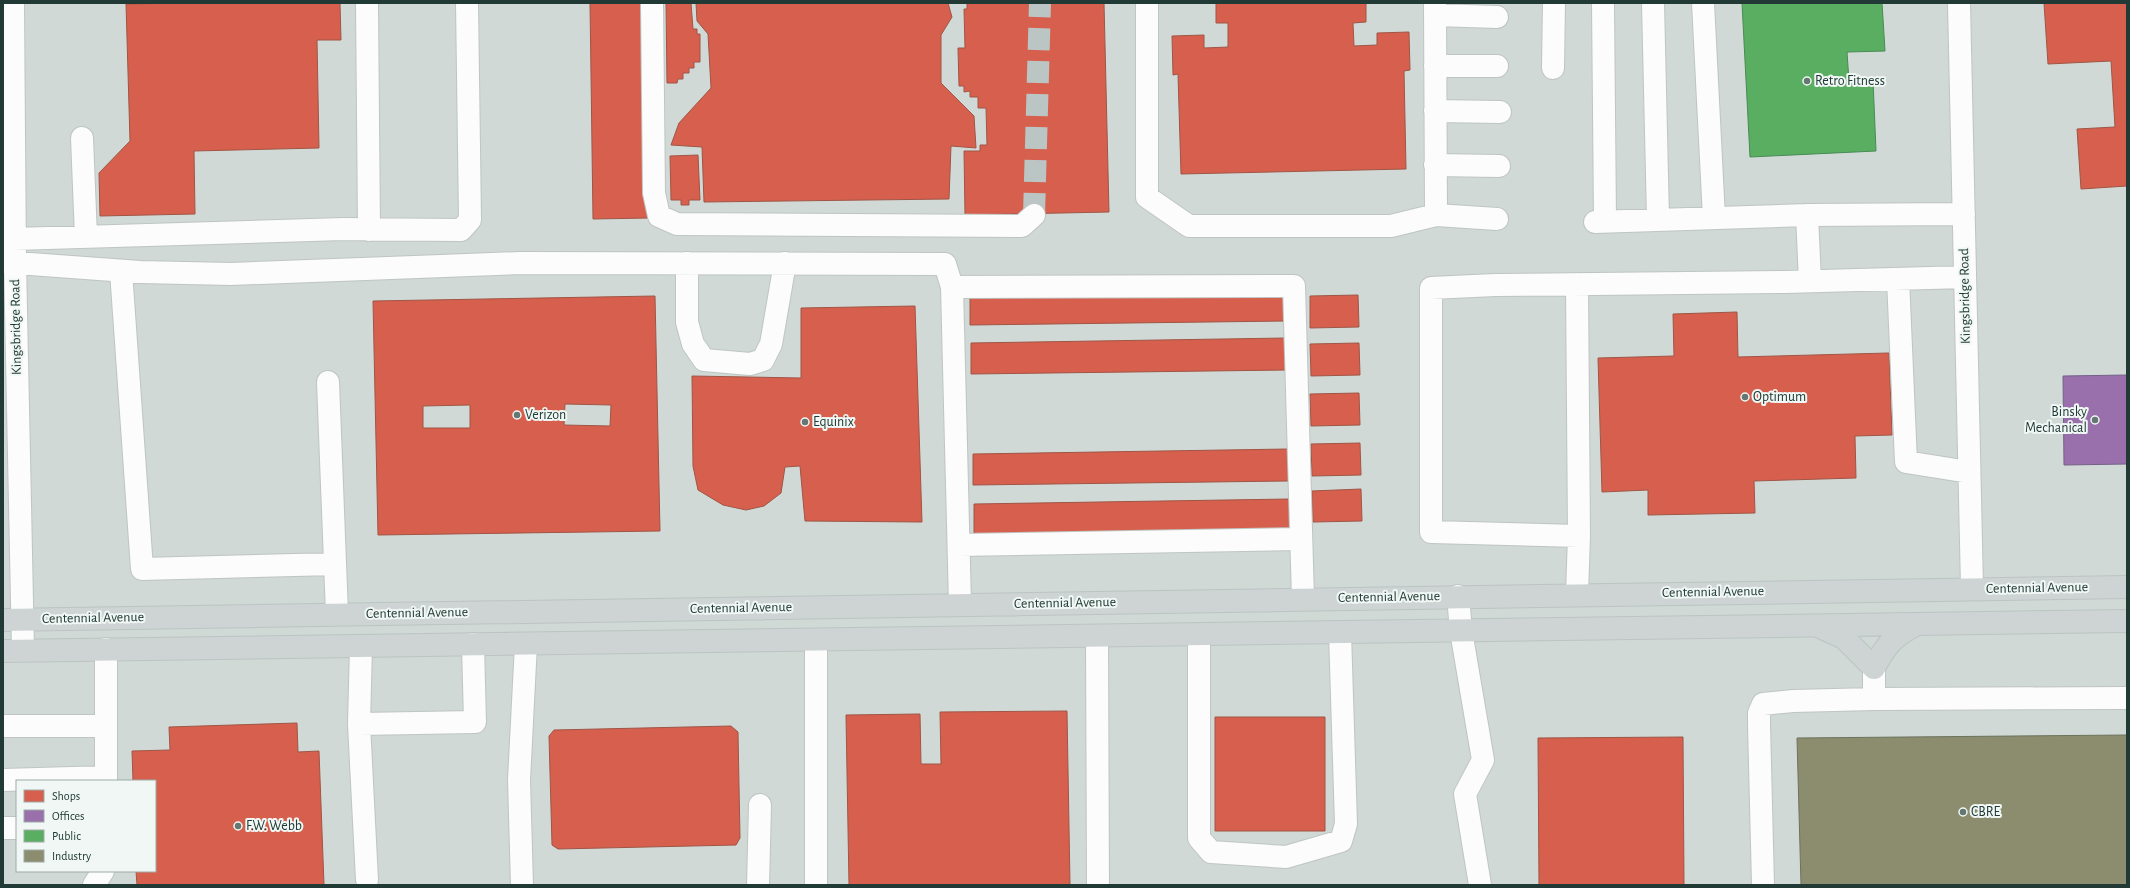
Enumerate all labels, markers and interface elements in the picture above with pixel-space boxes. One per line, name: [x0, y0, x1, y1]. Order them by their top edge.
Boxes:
place label: Retro Fitness: [1815, 74, 1885, 88]
marker: Retro Fitness: [1802, 76, 1812, 86]
street label: Kingsbridge Road: [1957, 248, 1973, 344]
street label: Kingsbridge Road: [8, 279, 24, 375]
place label: Optimum: [1753, 390, 1806, 404]
marker: Optimum: [1740, 392, 1750, 402]
place label: Binsky Mechanical: [2025, 405, 2087, 435]
place label: Verizon: [525, 408, 566, 422]
marker: Verizon: [512, 410, 522, 420]
place label: Equinix: [813, 415, 854, 429]
marker: Binsky Mechanical: [2090, 415, 2100, 425]
marker: Equinix: [800, 417, 810, 427]
street label: Centennial Avenue: [1986, 580, 2088, 596]
street label: Centennial Avenue: [1662, 584, 1764, 600]
street label: Centennial Avenue: [1338, 589, 1440, 605]
street label: Centennial Avenue: [1014, 595, 1116, 611]
street label: Centennial Avenue: [690, 600, 792, 616]
street label: Centennial Avenue: [366, 605, 468, 621]
street label: Centennial Avenue: [42, 610, 144, 626]
legend: [16, 780, 156, 872]
text: Shops: [52, 790, 80, 802]
place label: CBRE: [1971, 805, 2001, 819]
marker: CBRE: [1958, 807, 1968, 817]
text: Offices: [52, 810, 85, 822]
place label: F.W. Webb: [246, 819, 302, 833]
marker: F.W. Webb: [233, 821, 243, 831]
text: Public: [52, 830, 81, 842]
text: Industry: [52, 850, 91, 863]

